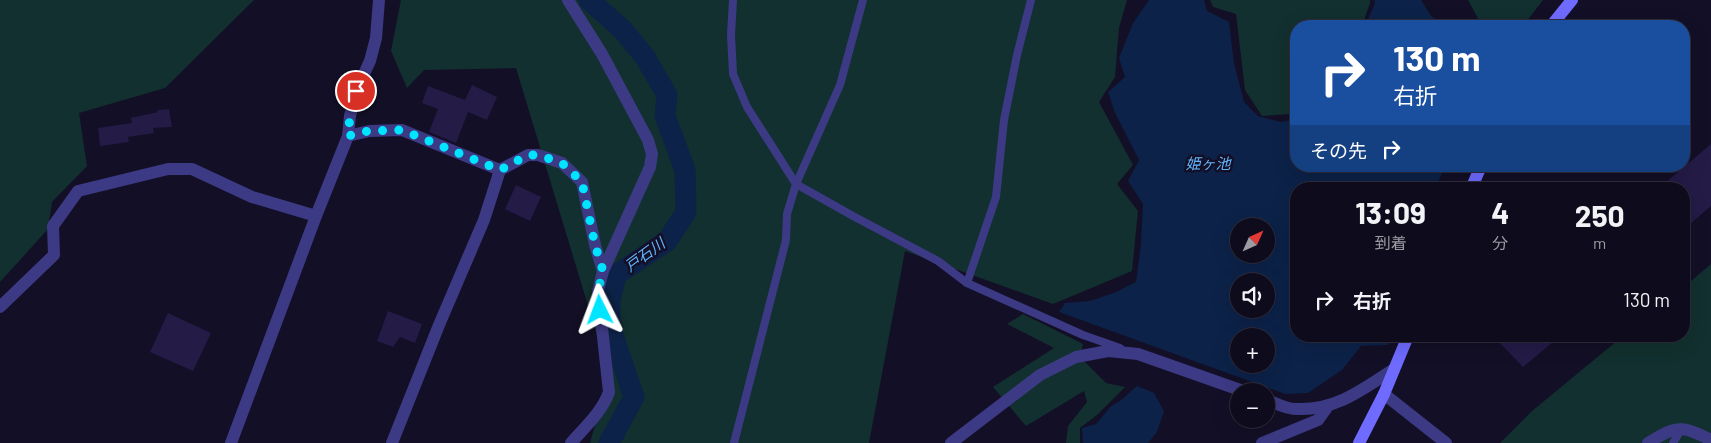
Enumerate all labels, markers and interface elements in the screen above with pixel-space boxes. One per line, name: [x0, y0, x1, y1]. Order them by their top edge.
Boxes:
text: 130 m: [1393, 36, 1480, 78]
icon: right: [1310, 40, 1375, 105]
pin: [335, 70, 377, 112]
icon: arrive: [342, 77, 370, 105]
text: 右折: [1393, 82, 1437, 108]
icon: right: [1377, 135, 1405, 163]
text: その先: [1310, 139, 1367, 162]
water label: 姫ヶ池: [1185, 154, 1232, 172]
text: 13:09: [1355, 194, 1426, 230]
text: 4: [1491, 194, 1509, 230]
text: 250: [1575, 197, 1625, 233]
north arrow: [1230, 218, 1275, 262]
map controls: [1230, 218, 1275, 428]
water label: 戸石川: [621, 233, 670, 275]
text: 到着: [1375, 233, 1407, 252]
text: 分: [1492, 233, 1508, 252]
text: m: [1593, 233, 1606, 252]
button: sound: [1230, 273, 1275, 318]
position arrow: [573, 283, 625, 335]
icon: right: [1310, 286, 1338, 314]
text: 130 m: [1623, 288, 1670, 311]
text: 右折: [1353, 289, 1391, 312]
button: +: [1230, 328, 1275, 373]
button: −: [1230, 383, 1275, 428]

